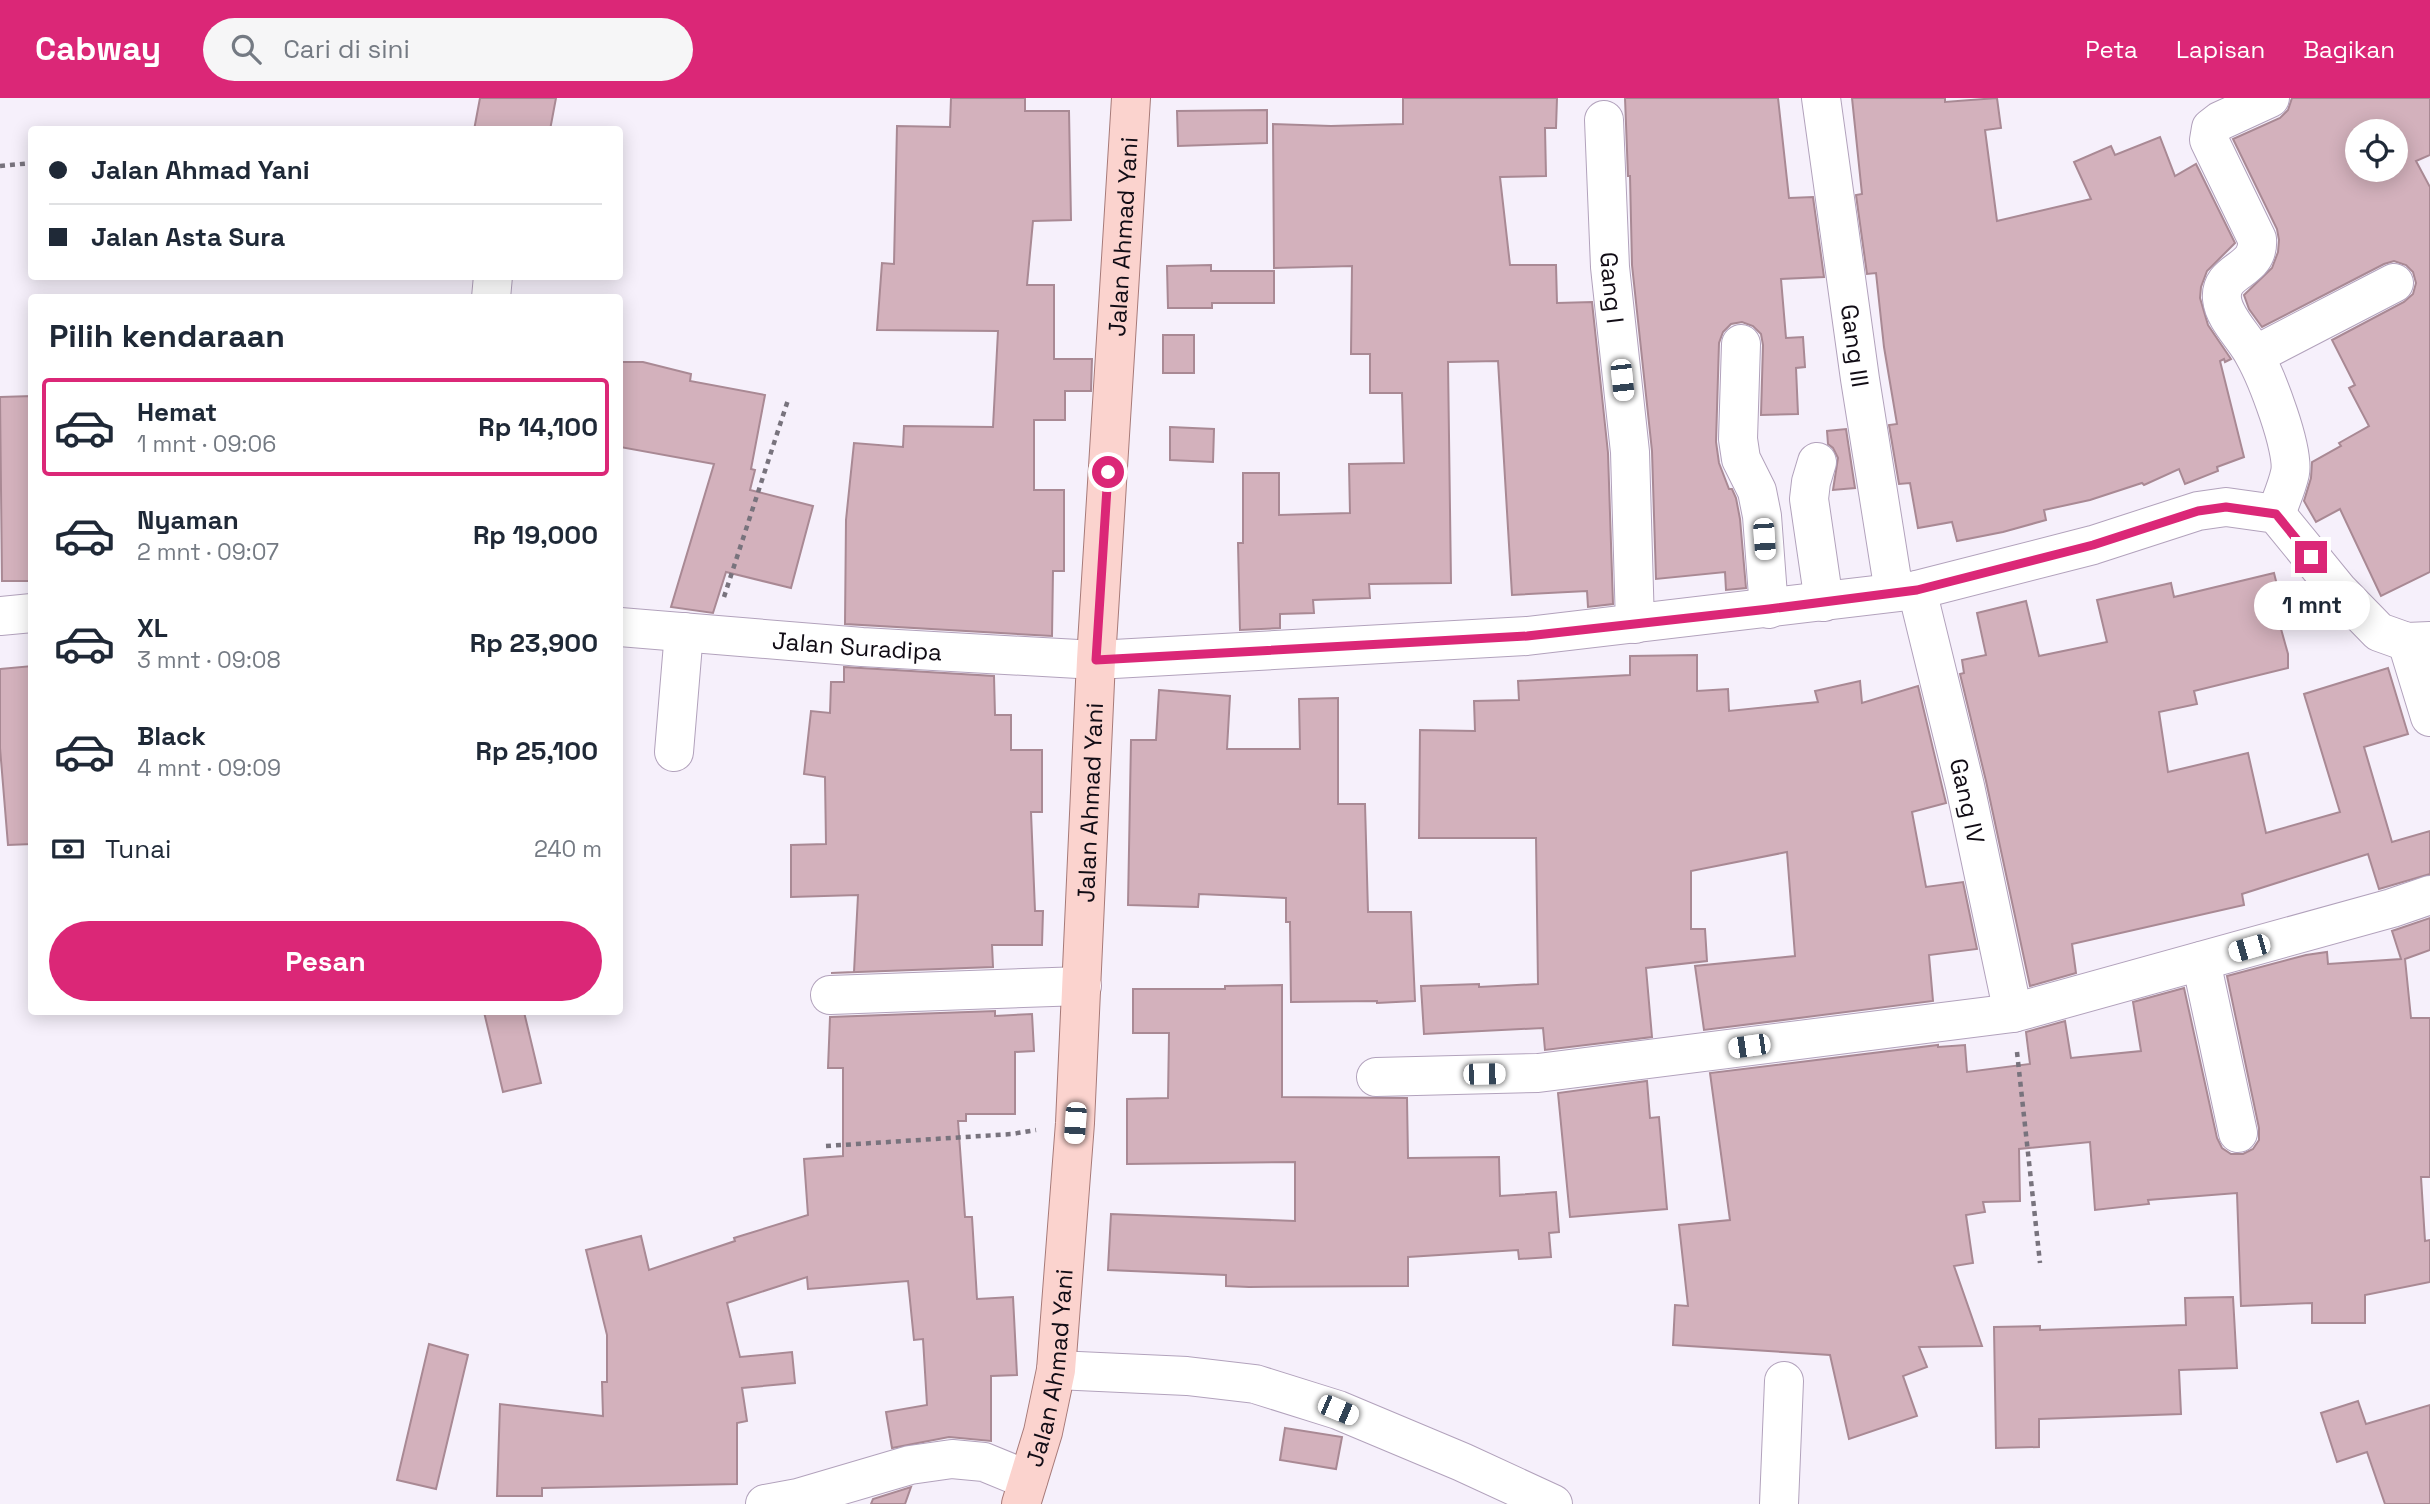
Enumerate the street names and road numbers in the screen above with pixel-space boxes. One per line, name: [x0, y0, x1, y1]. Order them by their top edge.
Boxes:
street label: Jalan Ahmad Yani: [1101, 136, 1144, 338]
street label: Gang I: [1594, 251, 1632, 325]
street label: Gang III: [1834, 302, 1877, 389]
street label: Jalan Suradipa: [771, 624, 943, 667]
street label: Jalan Ahmad Yani: [1070, 702, 1110, 903]
street label: Gang IV: [1943, 755, 1992, 847]
street label: Jalan Ahmad Yani: [1018, 1268, 1079, 1470]

